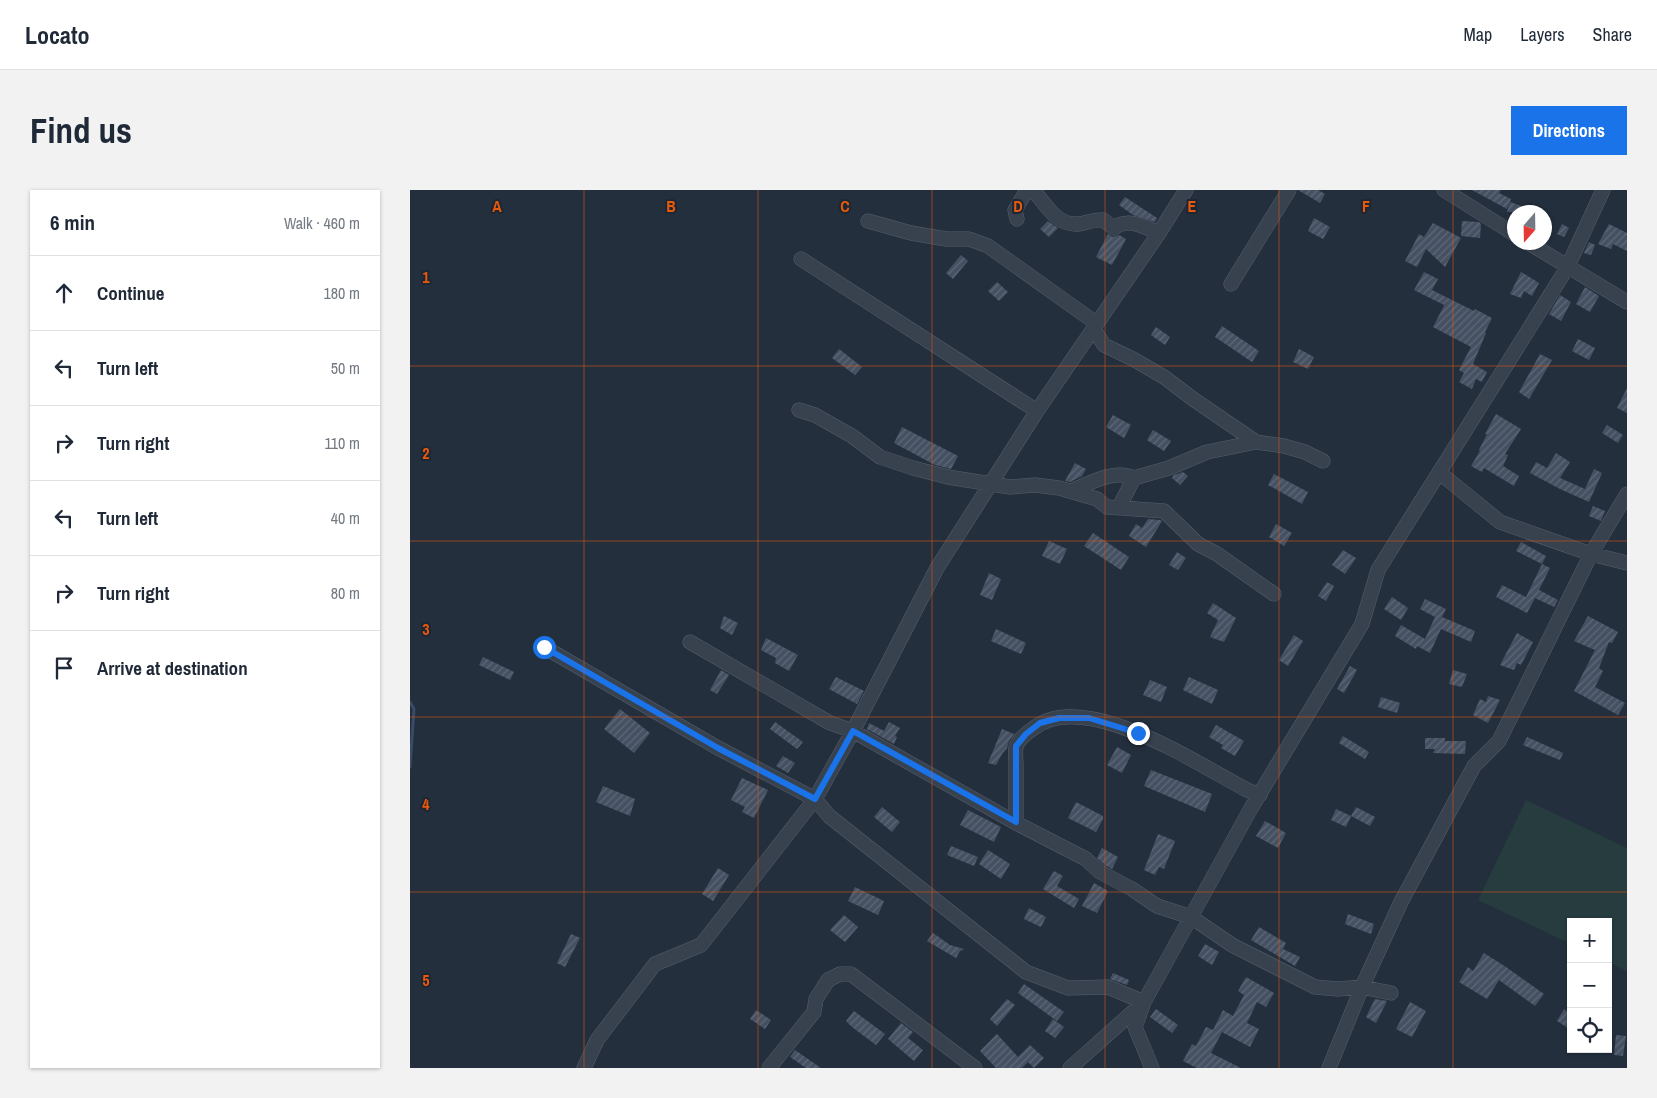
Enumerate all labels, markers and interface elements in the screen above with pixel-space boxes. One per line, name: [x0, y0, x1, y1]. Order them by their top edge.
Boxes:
text: Locato: [25, 19, 90, 51]
text: Map: [1464, 22, 1492, 47]
text: Layers: [1520, 22, 1565, 47]
text: Share: [1593, 22, 1632, 47]
button: Directions: [1511, 106, 1627, 155]
text: Find us: [30, 107, 132, 154]
text: A: [492, 195, 502, 217]
text: B: [666, 195, 676, 217]
text: C: [840, 195, 850, 217]
text: D: [1013, 195, 1023, 217]
text: E: [1188, 195, 1197, 217]
text: F: [1362, 195, 1370, 217]
north arrow: [1507, 205, 1552, 250]
text: 6 min: [50, 208, 95, 237]
text: Walk · 460 m: [284, 212, 360, 234]
text: 1: [422, 266, 430, 288]
icon: ahead: [50, 279, 78, 307]
text: Continue: [97, 280, 165, 306]
text: 180 m: [324, 282, 360, 304]
icon: left: [50, 354, 78, 382]
text: Turn left: [97, 355, 158, 381]
text: 50 m: [331, 357, 360, 379]
icon: right: [50, 429, 78, 457]
text: Turn right: [97, 430, 169, 456]
text: 110 m: [324, 432, 360, 454]
text: 2: [422, 442, 430, 464]
icon: left: [50, 504, 78, 532]
text: Turn left: [97, 505, 158, 531]
text: 40 m: [331, 507, 360, 529]
icon: right: [50, 579, 78, 607]
text: Turn right: [97, 580, 169, 606]
text: 80 m: [331, 582, 360, 604]
text: 3: [422, 618, 430, 640]
route start: [533, 636, 556, 659]
icon: arrive: [50, 654, 78, 682]
text: Arrive at destination: [97, 655, 248, 681]
route end: [1127, 722, 1150, 745]
text: 4: [422, 793, 430, 815]
map controls: [1567, 918, 1612, 1053]
button: +: [1567, 918, 1612, 963]
button: −: [1567, 963, 1612, 1008]
text: 5: [422, 969, 430, 991]
button: locate: [1567, 1008, 1612, 1053]

